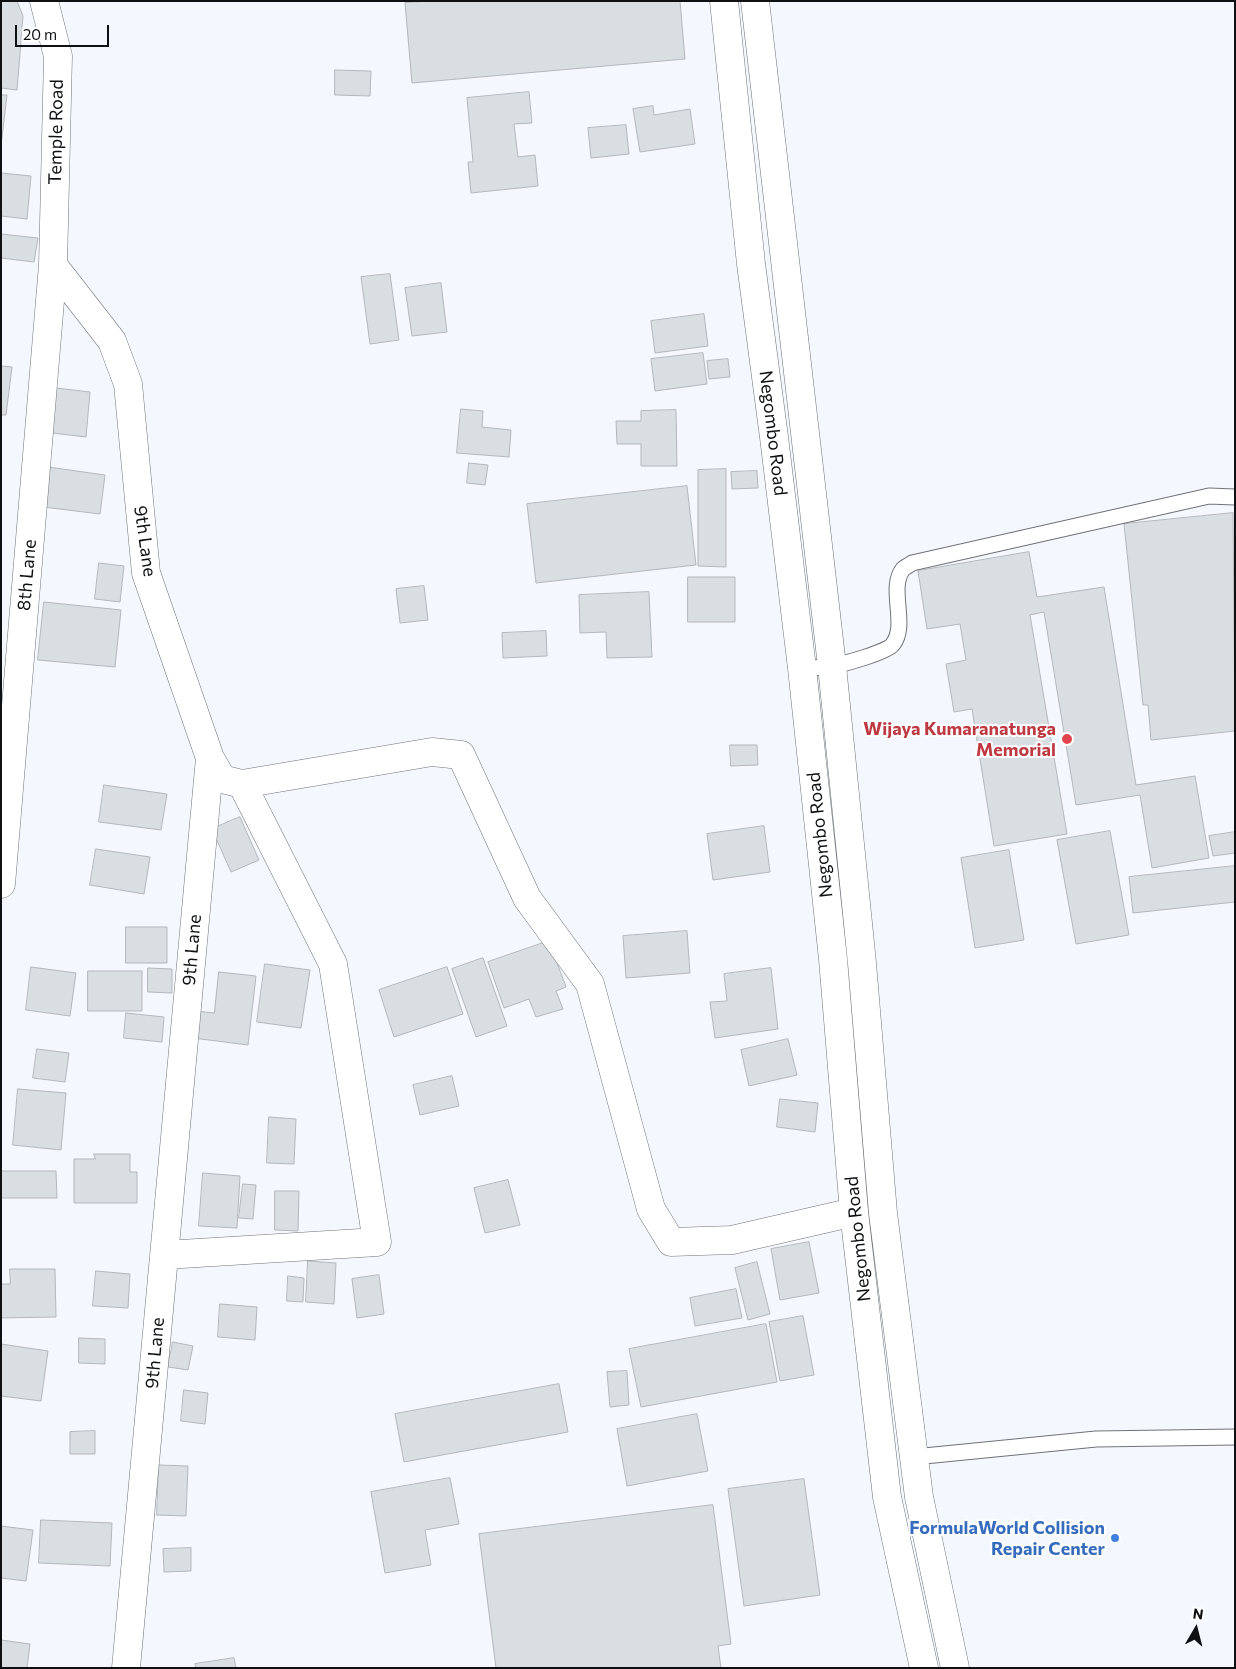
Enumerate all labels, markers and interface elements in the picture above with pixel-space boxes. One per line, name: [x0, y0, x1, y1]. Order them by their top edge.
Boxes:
scale bar: [18, 15, 111, 47]
text: 20 m: [23, 25, 57, 43]
street label: Temple Road: [44, 79, 68, 185]
street label: Negombo Road: [755, 369, 791, 497]
street label: 9th Lane: [129, 504, 161, 578]
street label: 8th Lane: [13, 538, 41, 612]
place label: Wijaya Kumaranatunga Memorial: [863, 718, 1056, 761]
marker: Wijaya Kumaranatunga Memorial: [1060, 732, 1074, 746]
street label: Negombo Road: [803, 771, 837, 899]
street label: 9th Lane: [178, 913, 206, 987]
street label: Negombo Road: [841, 1175, 875, 1303]
street label: 9th Lane: [141, 1316, 169, 1390]
place label: FormulaWorld Collision Repair Center: [909, 1517, 1105, 1560]
marker: FormulaWorld Collision Repair Center: [1109, 1532, 1121, 1544]
north arrow: [1171, 1604, 1221, 1654]
text: N: [1192, 1605, 1205, 1623]

